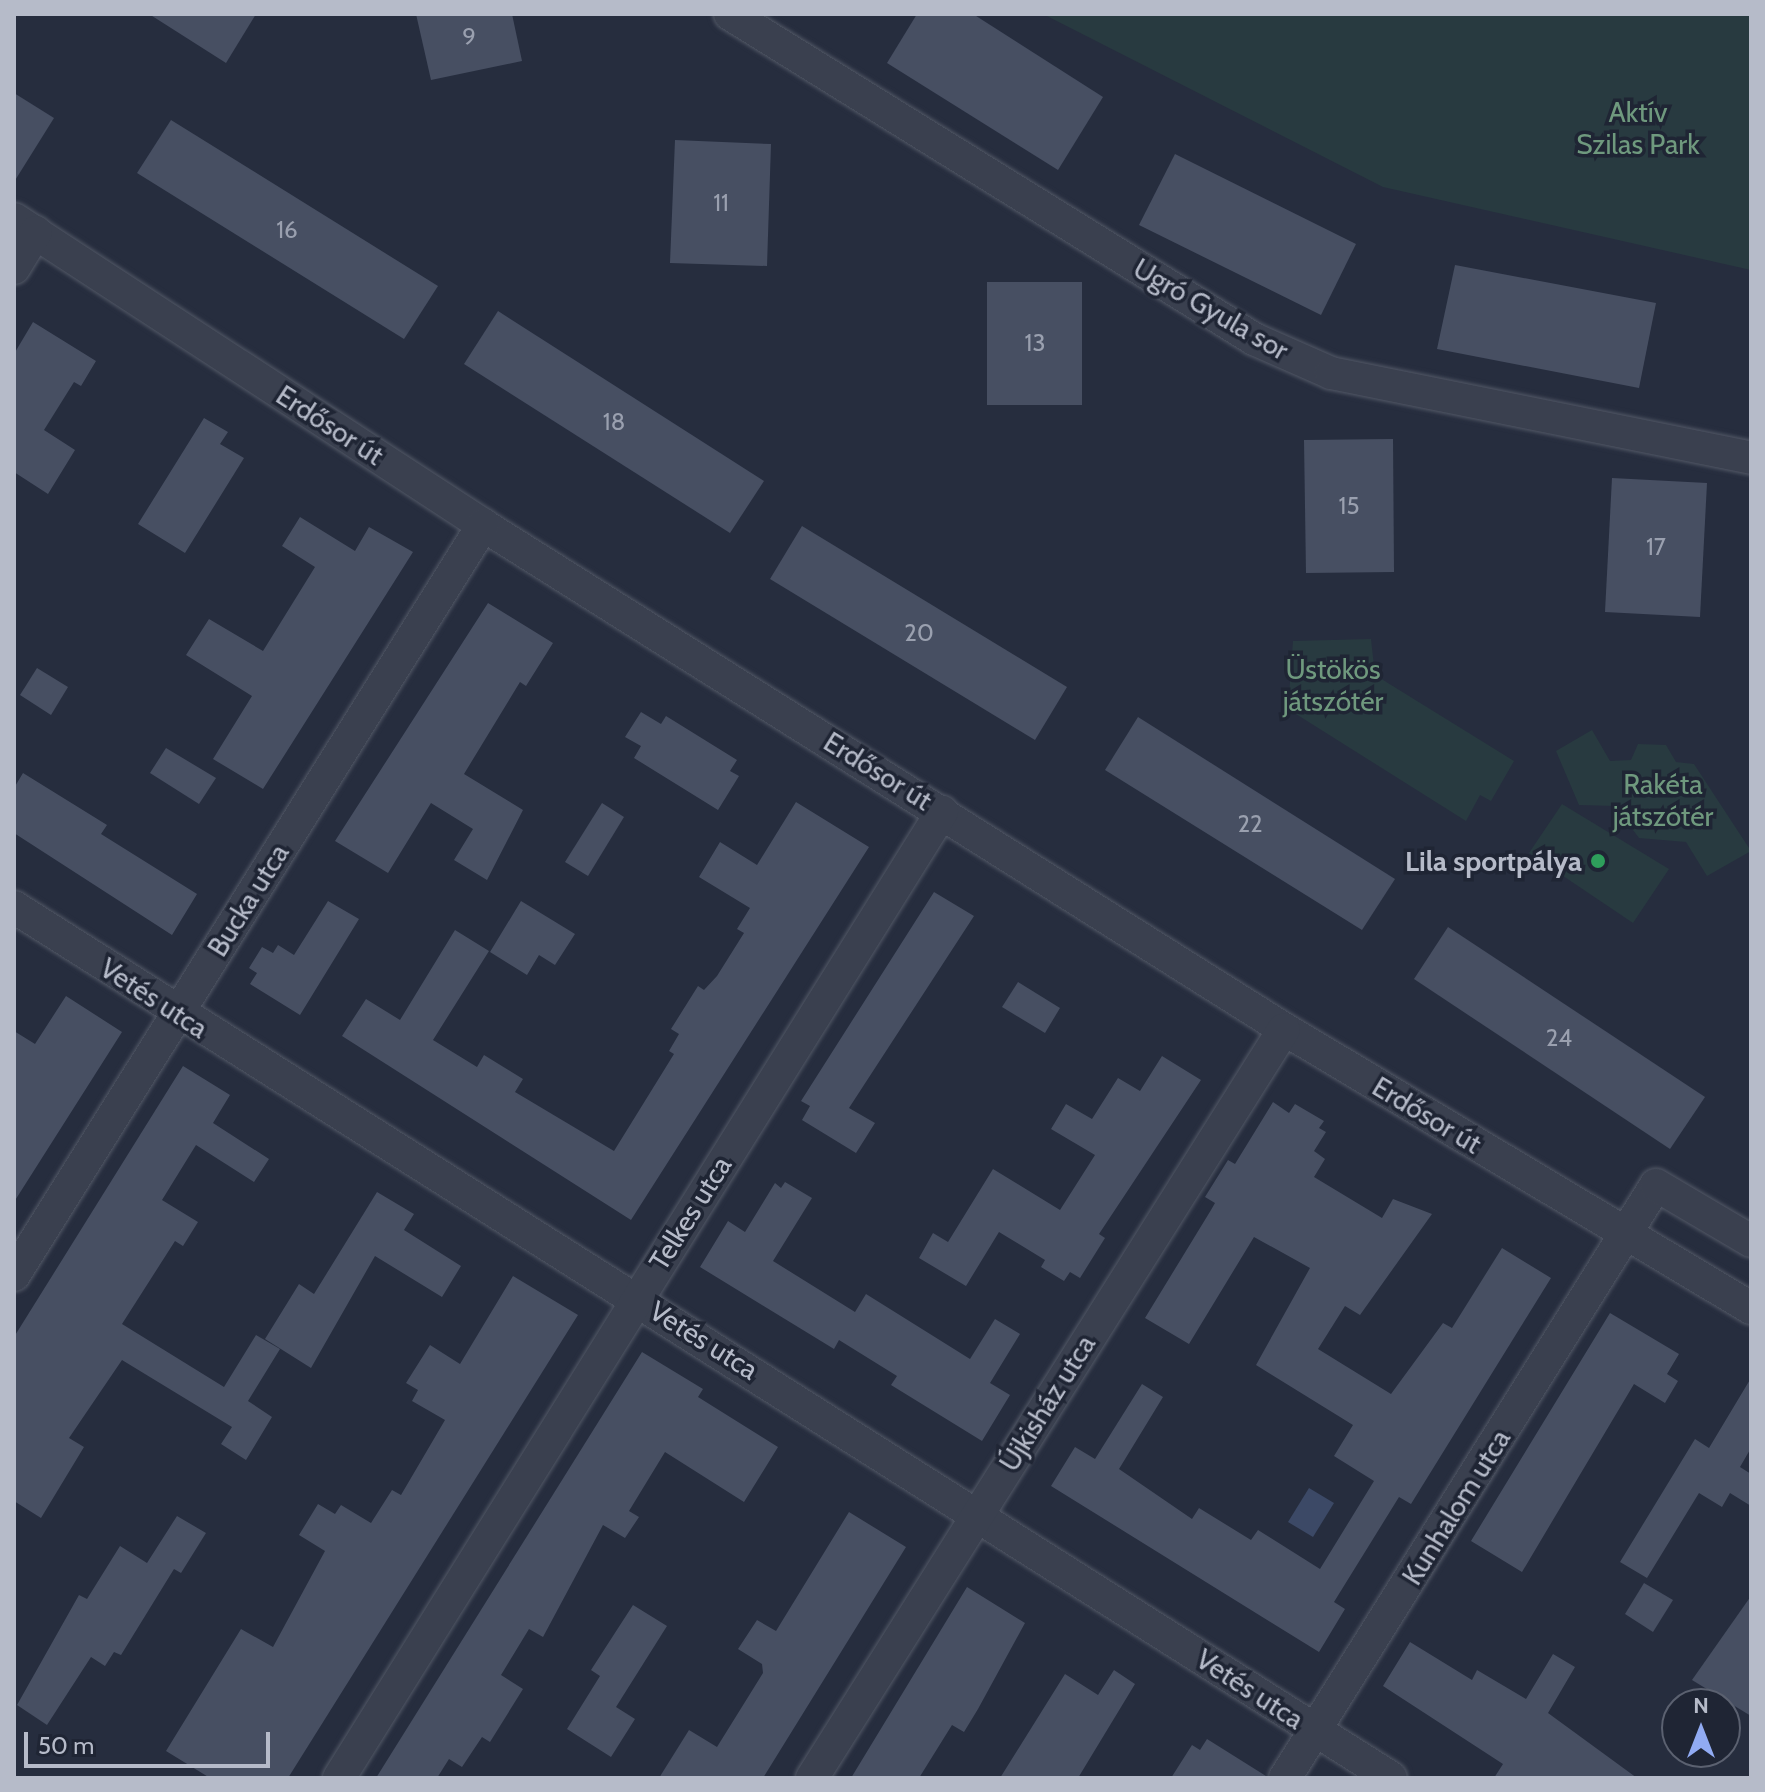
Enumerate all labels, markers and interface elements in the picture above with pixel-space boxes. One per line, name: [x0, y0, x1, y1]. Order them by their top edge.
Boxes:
house number: 9: [462, 23, 476, 51]
park label: Aktív Szilas Park: [1576, 95, 1700, 161]
house number: 11: [713, 189, 729, 217]
house number: 16: [276, 216, 298, 244]
street label: Ugró Gyula sor: [1128, 251, 1294, 367]
house number: 13: [1025, 329, 1045, 357]
street label: Erdősor út: [270, 378, 390, 472]
house number: 18: [603, 408, 625, 436]
house number: 15: [1339, 492, 1359, 520]
house number: 17: [1646, 533, 1666, 561]
house number: 20: [904, 619, 934, 647]
park label: Üstökös játszótér: [1283, 652, 1383, 718]
street label: Erdősor út: [818, 725, 938, 817]
park label: Rakéta játszótér: [1613, 767, 1713, 833]
house number: 22: [1237, 810, 1263, 838]
street label: Bucka utca: [200, 838, 296, 962]
place label: Lila sportpálya: [1405, 844, 1582, 878]
marker: Lila sportpálya: [1589, 852, 1607, 870]
street label: Vetés utca: [94, 951, 214, 1045]
house number: 24: [1546, 1024, 1572, 1052]
street label: Erdősor út: [1367, 1069, 1487, 1161]
street label: Telkes utca: [642, 1150, 738, 1276]
street label: Vetés utca: [644, 1294, 764, 1386]
street label: Újkisház utca: [992, 1329, 1102, 1477]
street label: Kunhalom utca: [1395, 1423, 1517, 1591]
street label: Vetés utca: [1190, 1642, 1310, 1736]
north arrow: [1661, 1688, 1741, 1768]
text: N: [1693, 1692, 1709, 1719]
scale bar: [28, 1716, 274, 1766]
text: 50 m: [38, 1731, 94, 1760]

